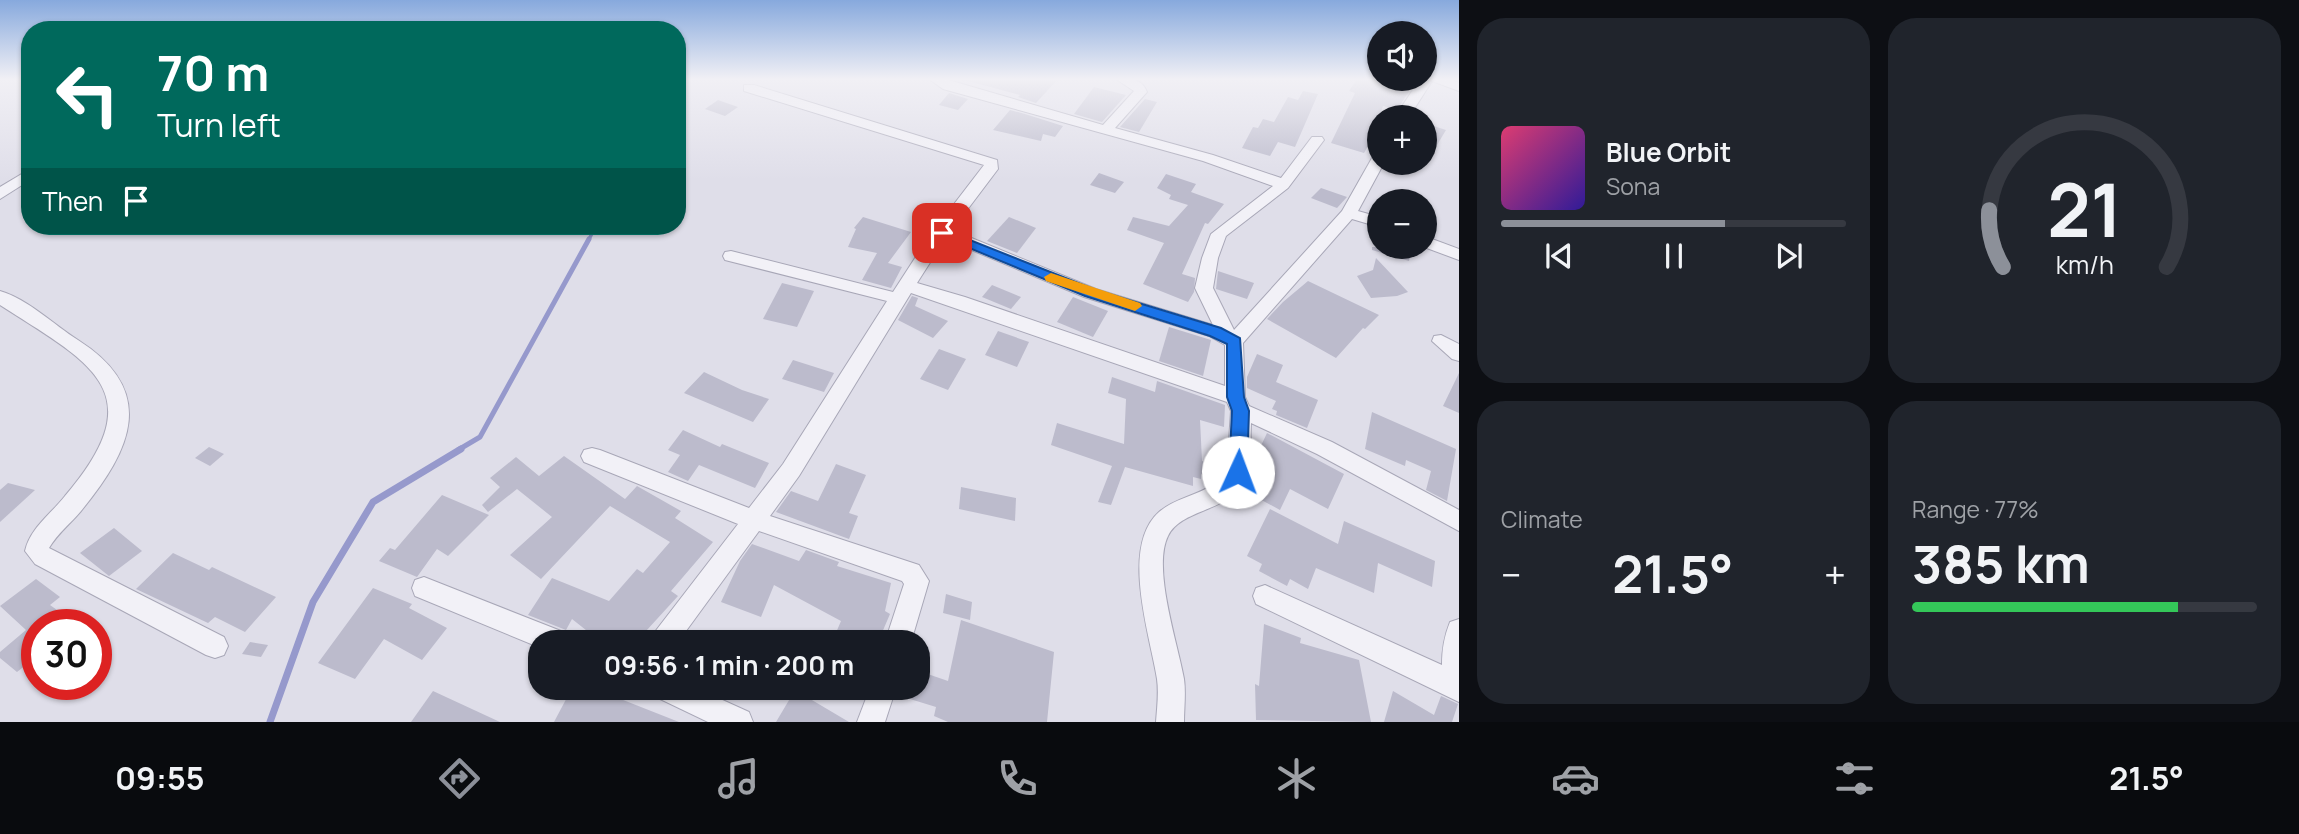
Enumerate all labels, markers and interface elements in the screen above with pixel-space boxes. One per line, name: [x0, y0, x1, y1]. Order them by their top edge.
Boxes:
map controls: [1367, 21, 1437, 259]
button: sound: [1367, 21, 1437, 91]
text: 70 m: [157, 39, 269, 106]
icon: left: [42, 49, 133, 140]
text: Turn left: [157, 103, 281, 147]
button: +: [1367, 105, 1437, 175]
text: Blue Orbit: [1606, 134, 1731, 170]
text: 21: [2047, 159, 2122, 259]
text: Sona: [1606, 170, 1660, 202]
icon: arrive: [117, 182, 155, 220]
text: Then: [42, 183, 103, 219]
button: −: [1367, 189, 1437, 259]
pin: [912, 203, 972, 263]
icon: arrive: [923, 214, 961, 252]
icon: previous: [1540, 237, 1578, 275]
icon: pause: [1655, 237, 1693, 275]
icon: next: [1770, 237, 1808, 275]
text: km/h: [2055, 247, 2114, 282]
position arrow: [1201, 435, 1275, 509]
text: Range · 77%: [1912, 493, 2039, 525]
text: Climate: [1501, 503, 1583, 535]
text: 385 km: [1912, 528, 2090, 599]
text: 21.5°: [1612, 538, 1733, 609]
text: −: [1501, 548, 1522, 600]
text: +: [1824, 548, 1846, 600]
speed limit sign: 30: [21, 609, 112, 700]
text: 09:56 · 1 min · 200 m: [604, 647, 854, 683]
icon: directions: [435, 754, 484, 803]
icon: music: [714, 754, 763, 803]
icon: phone: [993, 754, 1042, 803]
icon: climate: [1272, 754, 1321, 803]
icon: car: [1551, 754, 1600, 803]
icon: filters: [1830, 754, 1879, 803]
text: 09:55: [115, 756, 204, 800]
text: 21.5°: [2109, 756, 2184, 800]

